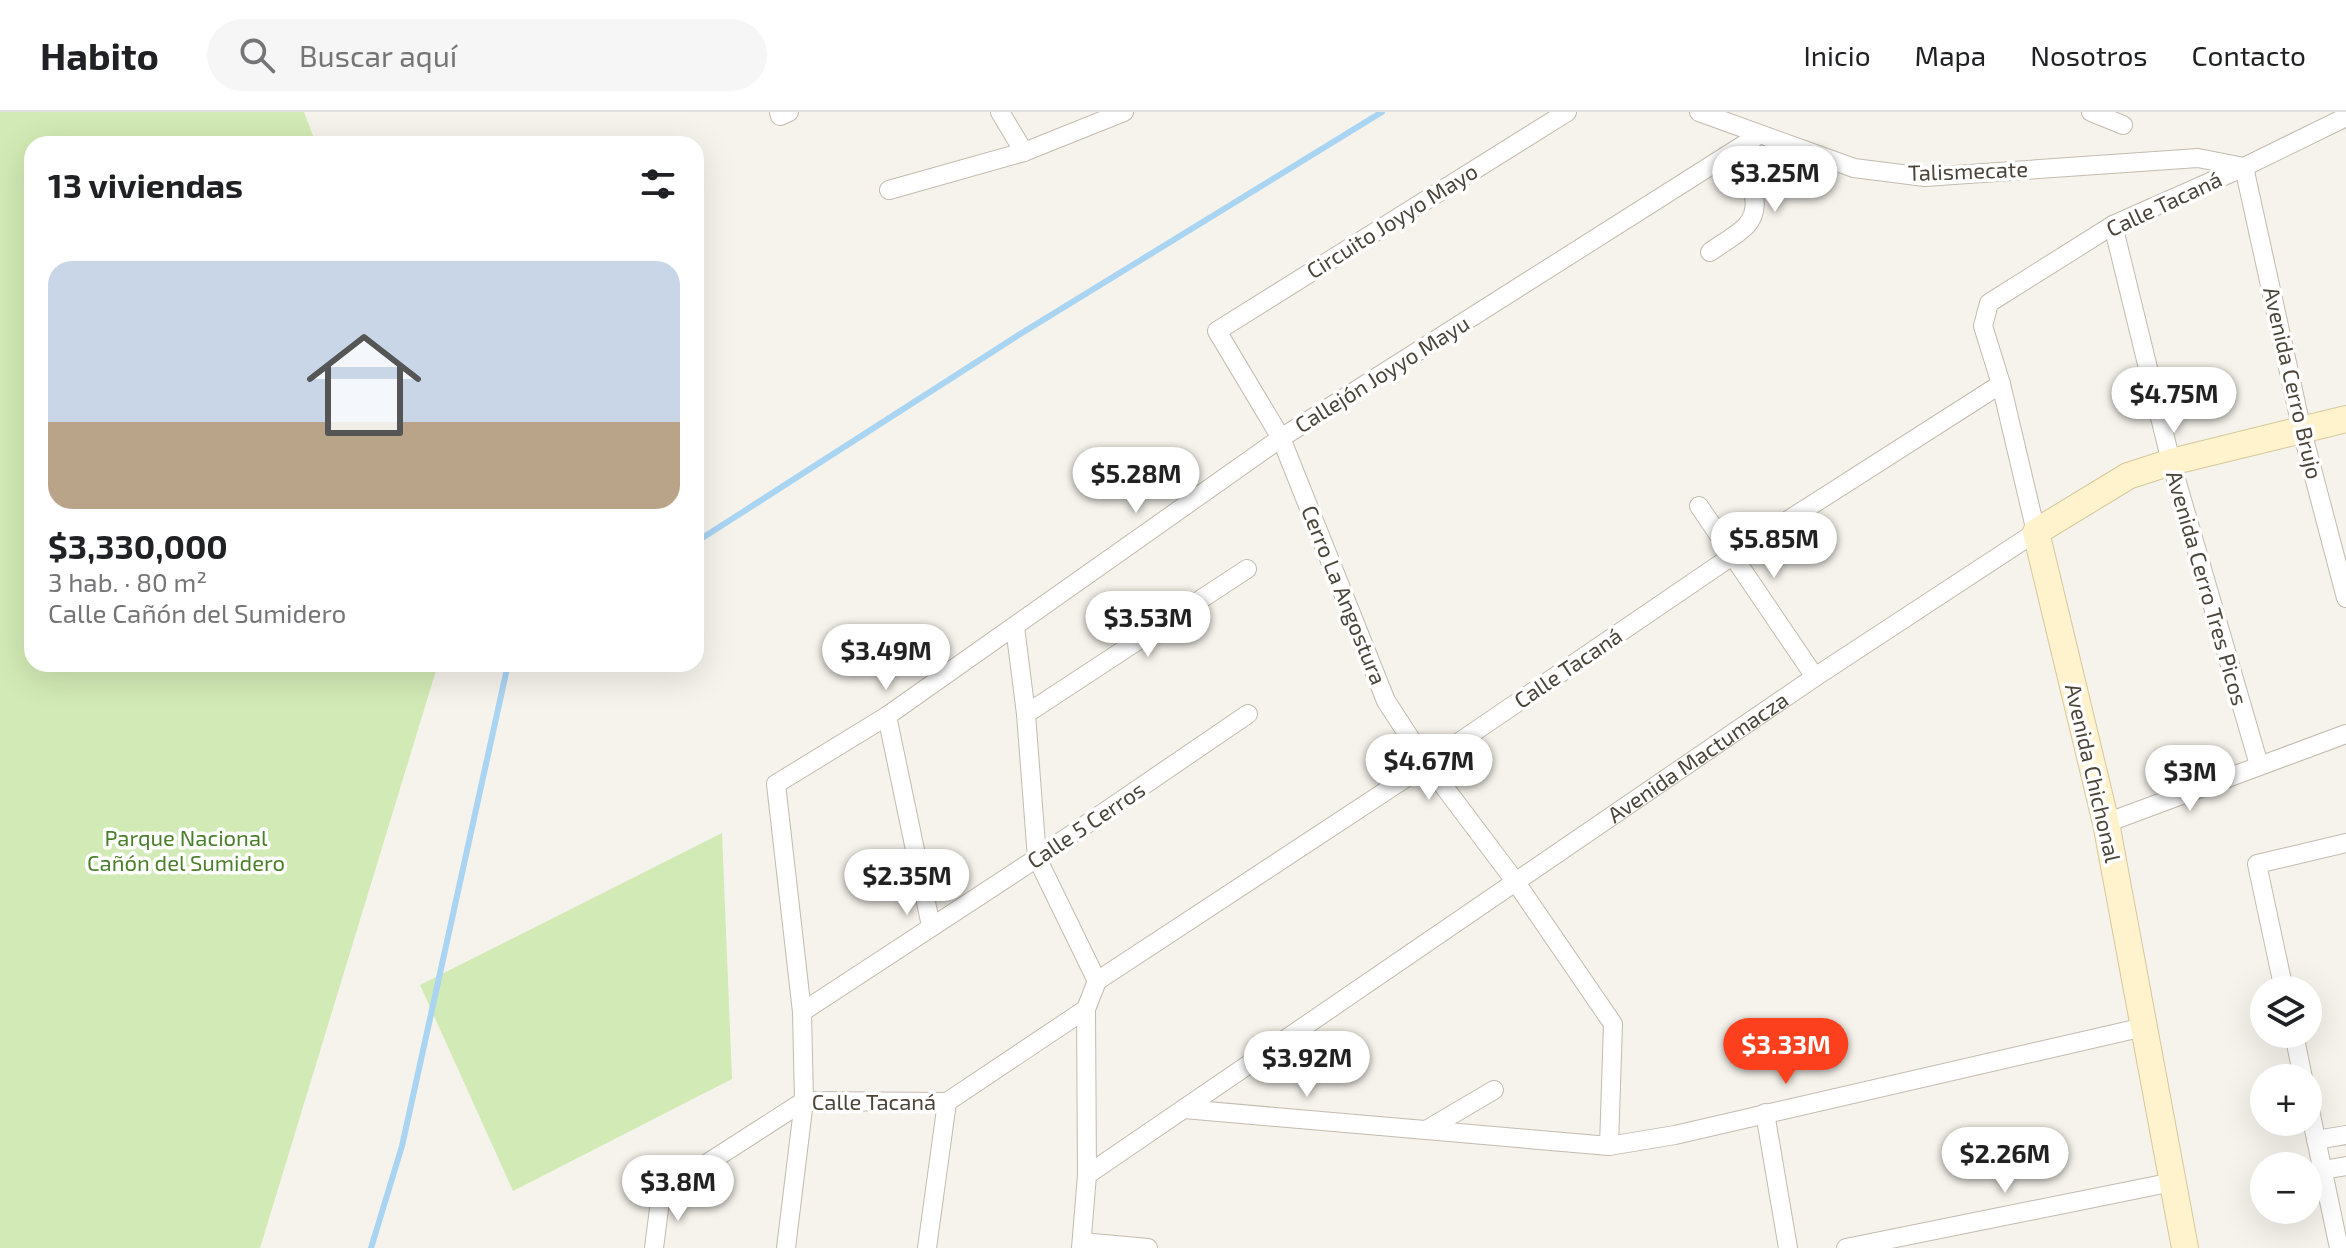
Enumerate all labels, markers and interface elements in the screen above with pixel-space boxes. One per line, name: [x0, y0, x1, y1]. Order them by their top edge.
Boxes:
search box: [207, 19, 767, 91]
text: Habito: [40, 32, 159, 78]
icon: search: [235, 33, 279, 77]
text: Buscar aquí: [299, 37, 457, 73]
text: Inicio: [1804, 38, 1871, 72]
text: Mapa: [1915, 38, 1986, 72]
text: Nosotros: [2030, 38, 2148, 72]
text: Contacto: [2192, 38, 2306, 72]
pin: $3.25M: [1710, 146, 1840, 214]
street label: Talismecate: [1908, 155, 2028, 185]
text: $3.25M: [1730, 156, 1820, 187]
street label: Circuito Joyyo Mayo: [1301, 157, 1482, 283]
icon: filters: [636, 162, 680, 206]
text: 13 viviendas: [48, 164, 243, 205]
street label: Calle Tacaná: [2102, 165, 2225, 241]
street label: Avenida Cerro Brujo: [2258, 284, 2329, 482]
street label: Callejón Joyyo Mayu: [1289, 309, 1474, 438]
icon: home: [292, 313, 436, 457]
pin: $4.75M: [2109, 367, 2239, 435]
text: $4.75M: [2129, 377, 2219, 408]
pin: $5.28M: [1071, 447, 1201, 515]
text: $5.28M: [1091, 457, 1181, 488]
street label: Avenida Cerro Tres Picos: [2162, 467, 2254, 708]
street label: Cerro La Angostura: [1297, 501, 1393, 688]
pin: $5.85M: [1709, 512, 1839, 580]
text: $5.85M: [1729, 522, 1819, 553]
text: $3,330,000: [48, 525, 228, 566]
text: 3 hab. · 80 m²: [48, 566, 207, 597]
pin: $3.53M: [1083, 591, 1213, 659]
text: Calle Cañón del Sumidero: [48, 597, 346, 628]
text: $3.53M: [1103, 601, 1193, 632]
street label: Calle Tacaná: [1509, 622, 1626, 713]
pin: $3.49M: [821, 624, 951, 692]
text: $3.49M: [840, 634, 932, 665]
street label: Avenida Chichonal: [2061, 681, 2127, 865]
street label: Avenida Mactumacza: [1602, 686, 1792, 827]
pin: $4.67M: [1364, 734, 1494, 802]
text: $4.67M: [1384, 744, 1474, 775]
pin: $3M: [2151, 745, 2229, 813]
text: $3M: [2163, 755, 2217, 786]
street label: Calle 5 Cerros: [1022, 775, 1149, 873]
park label: Parque Nacional Cañón del Sumidero: [87, 824, 285, 875]
pin: $2.35M: [842, 849, 972, 917]
text: $2.35M: [862, 859, 952, 890]
map controls: [2250, 976, 2322, 1224]
button: layers: [2250, 976, 2322, 1048]
pin: $3.33M: [1721, 1018, 1851, 1086]
text: $3.33M: [1741, 1028, 1831, 1059]
pin: $3.92M: [1242, 1031, 1372, 1099]
text: $3.92M: [1262, 1041, 1352, 1072]
button: +: [2250, 1064, 2322, 1136]
street label: Calle Tacaná: [812, 1088, 936, 1114]
pin: $2.26M: [1940, 1127, 2070, 1195]
text: $2.26M: [1960, 1137, 2050, 1168]
button: −: [2250, 1152, 2322, 1224]
pin: $3.8M: [622, 1155, 734, 1223]
text: $3.8M: [640, 1165, 716, 1196]

